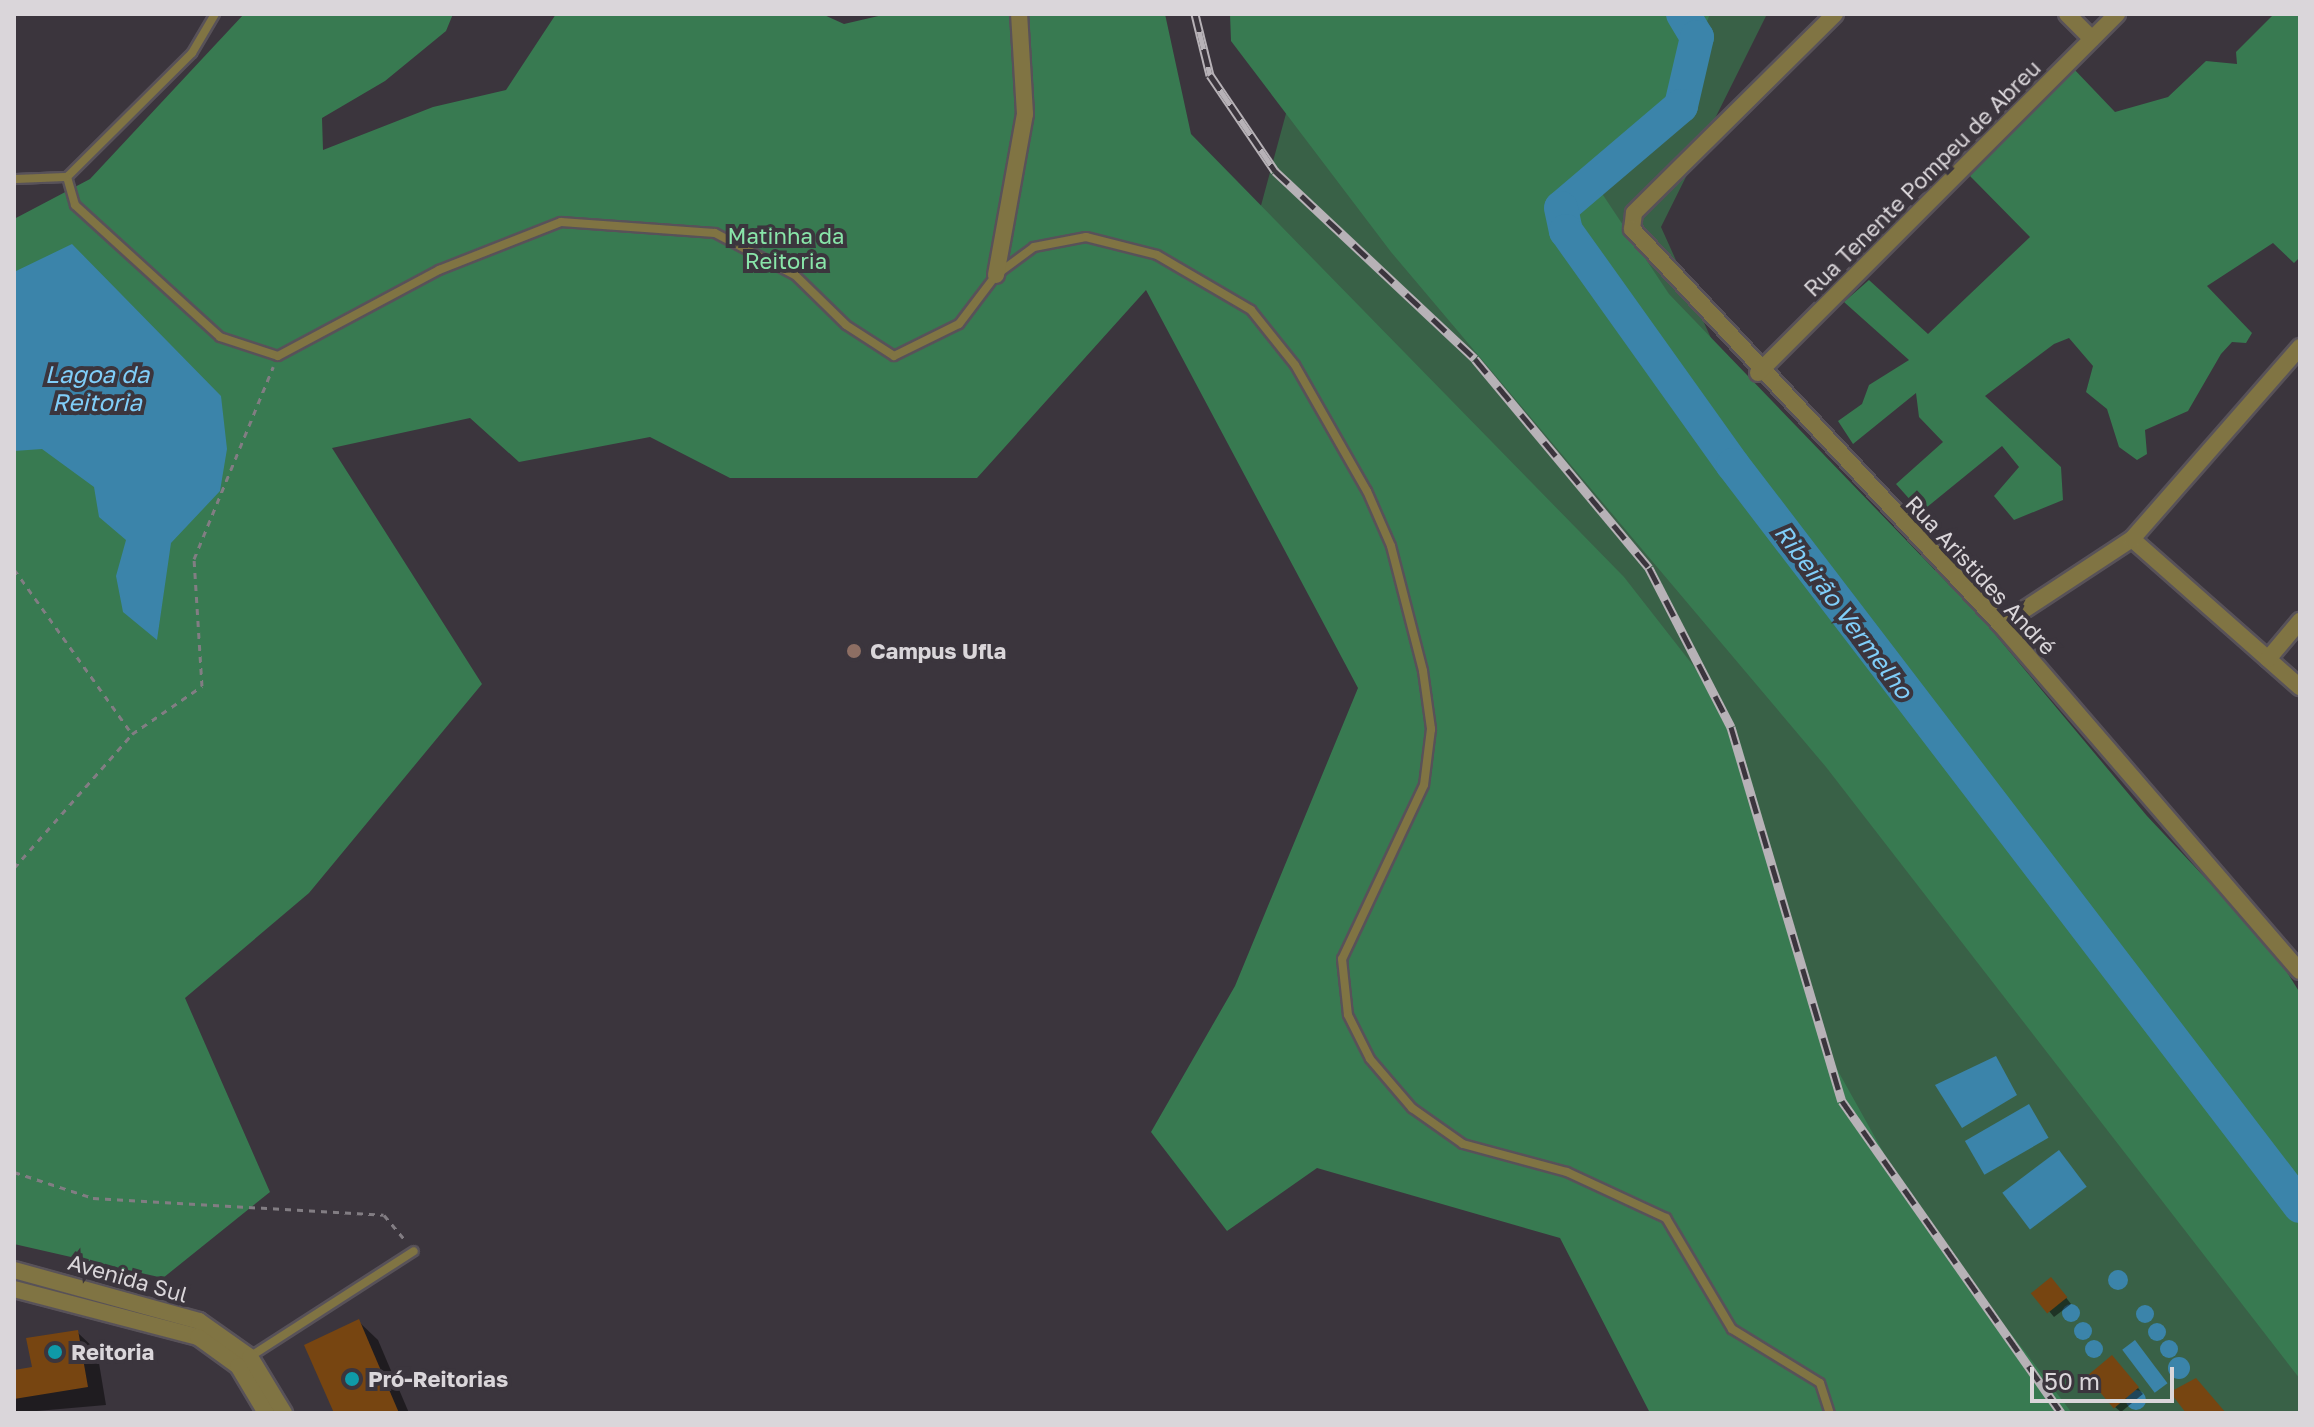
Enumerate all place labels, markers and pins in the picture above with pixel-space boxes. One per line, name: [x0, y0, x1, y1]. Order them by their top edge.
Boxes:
place label: Campus Ufla: [870, 638, 1006, 664]
marker: Campus Ufla: [845, 642, 863, 660]
place label: Reitoria: [71, 1339, 154, 1365]
marker: Reitoria: [46, 1343, 64, 1361]
place label: Pró-Reitorias: [368, 1366, 508, 1392]
marker: Pró-Reitorias: [343, 1370, 361, 1388]

